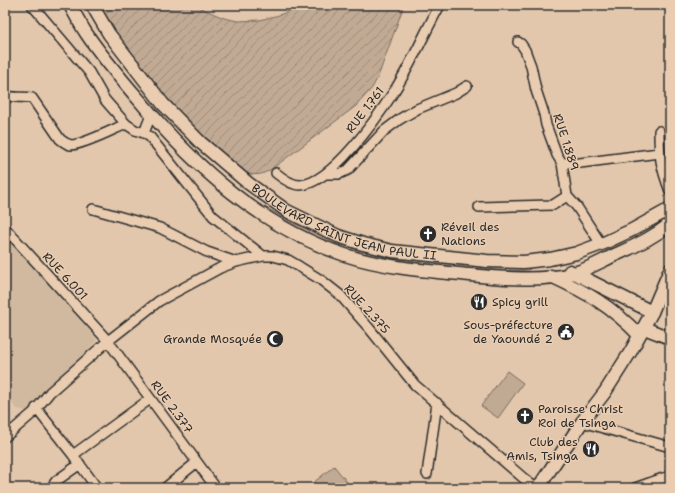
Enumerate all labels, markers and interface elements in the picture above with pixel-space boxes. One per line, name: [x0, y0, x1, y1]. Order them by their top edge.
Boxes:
street label: RUE 1.761: [342, 83, 388, 137]
street label: RUE 1.889: [549, 111, 583, 173]
street label: BOULEVARD SAINT JEAN PAUL II: [248, 180, 438, 264]
place label: Réveil des Nations: [441, 219, 500, 249]
church icon: Réveil des Nations: [418, 224, 438, 244]
street label: RUE 6.001: [39, 249, 91, 303]
street label: RUE 2.375: [341, 281, 393, 337]
restaurant icon: Spicy grill: [469, 292, 489, 312]
place label: Spicy grill: [492, 294, 548, 310]
place label: Sous-préfecture de Yaoundé 2: [464, 317, 553, 347]
public building icon: Sous-préfecture de Yaoundé 2: [556, 322, 576, 342]
mosque icon: Grande Mosquée: [265, 329, 285, 349]
place label: Grande Mosquée: [163, 331, 262, 347]
street label: RUE 2.377: [147, 377, 197, 437]
place label: Paroisse Christ Roi de Tsinga: [538, 401, 623, 431]
church icon: Paroisse Christ Roi de Tsinga: [515, 406, 535, 426]
place label: Club des Amis, Tsinga: [506, 434, 579, 464]
restaurant icon: Club des Amis, Tsinga: [581, 439, 601, 459]

